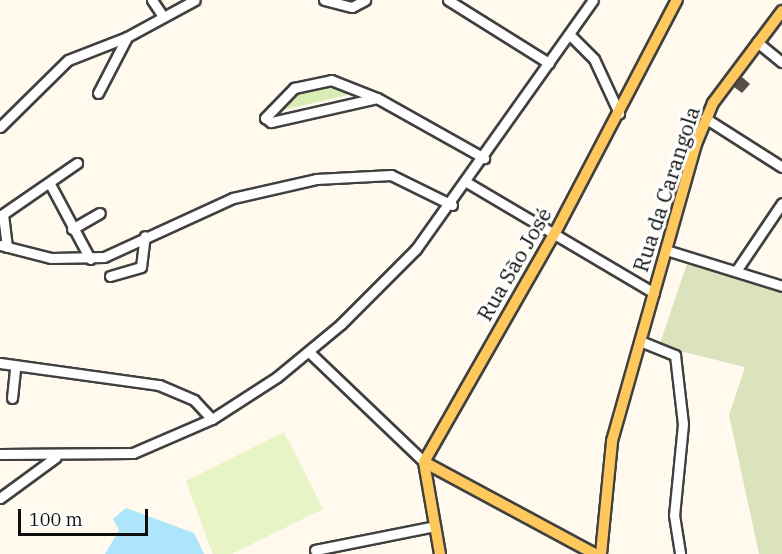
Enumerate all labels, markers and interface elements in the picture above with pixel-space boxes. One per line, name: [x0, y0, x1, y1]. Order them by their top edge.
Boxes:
street label: Rua da Carangola: [627, 103, 705, 275]
street label: Rua São José: [471, 203, 557, 325]
scale bar: [21, 497, 152, 535]
text: 100 m: [29, 508, 83, 531]

